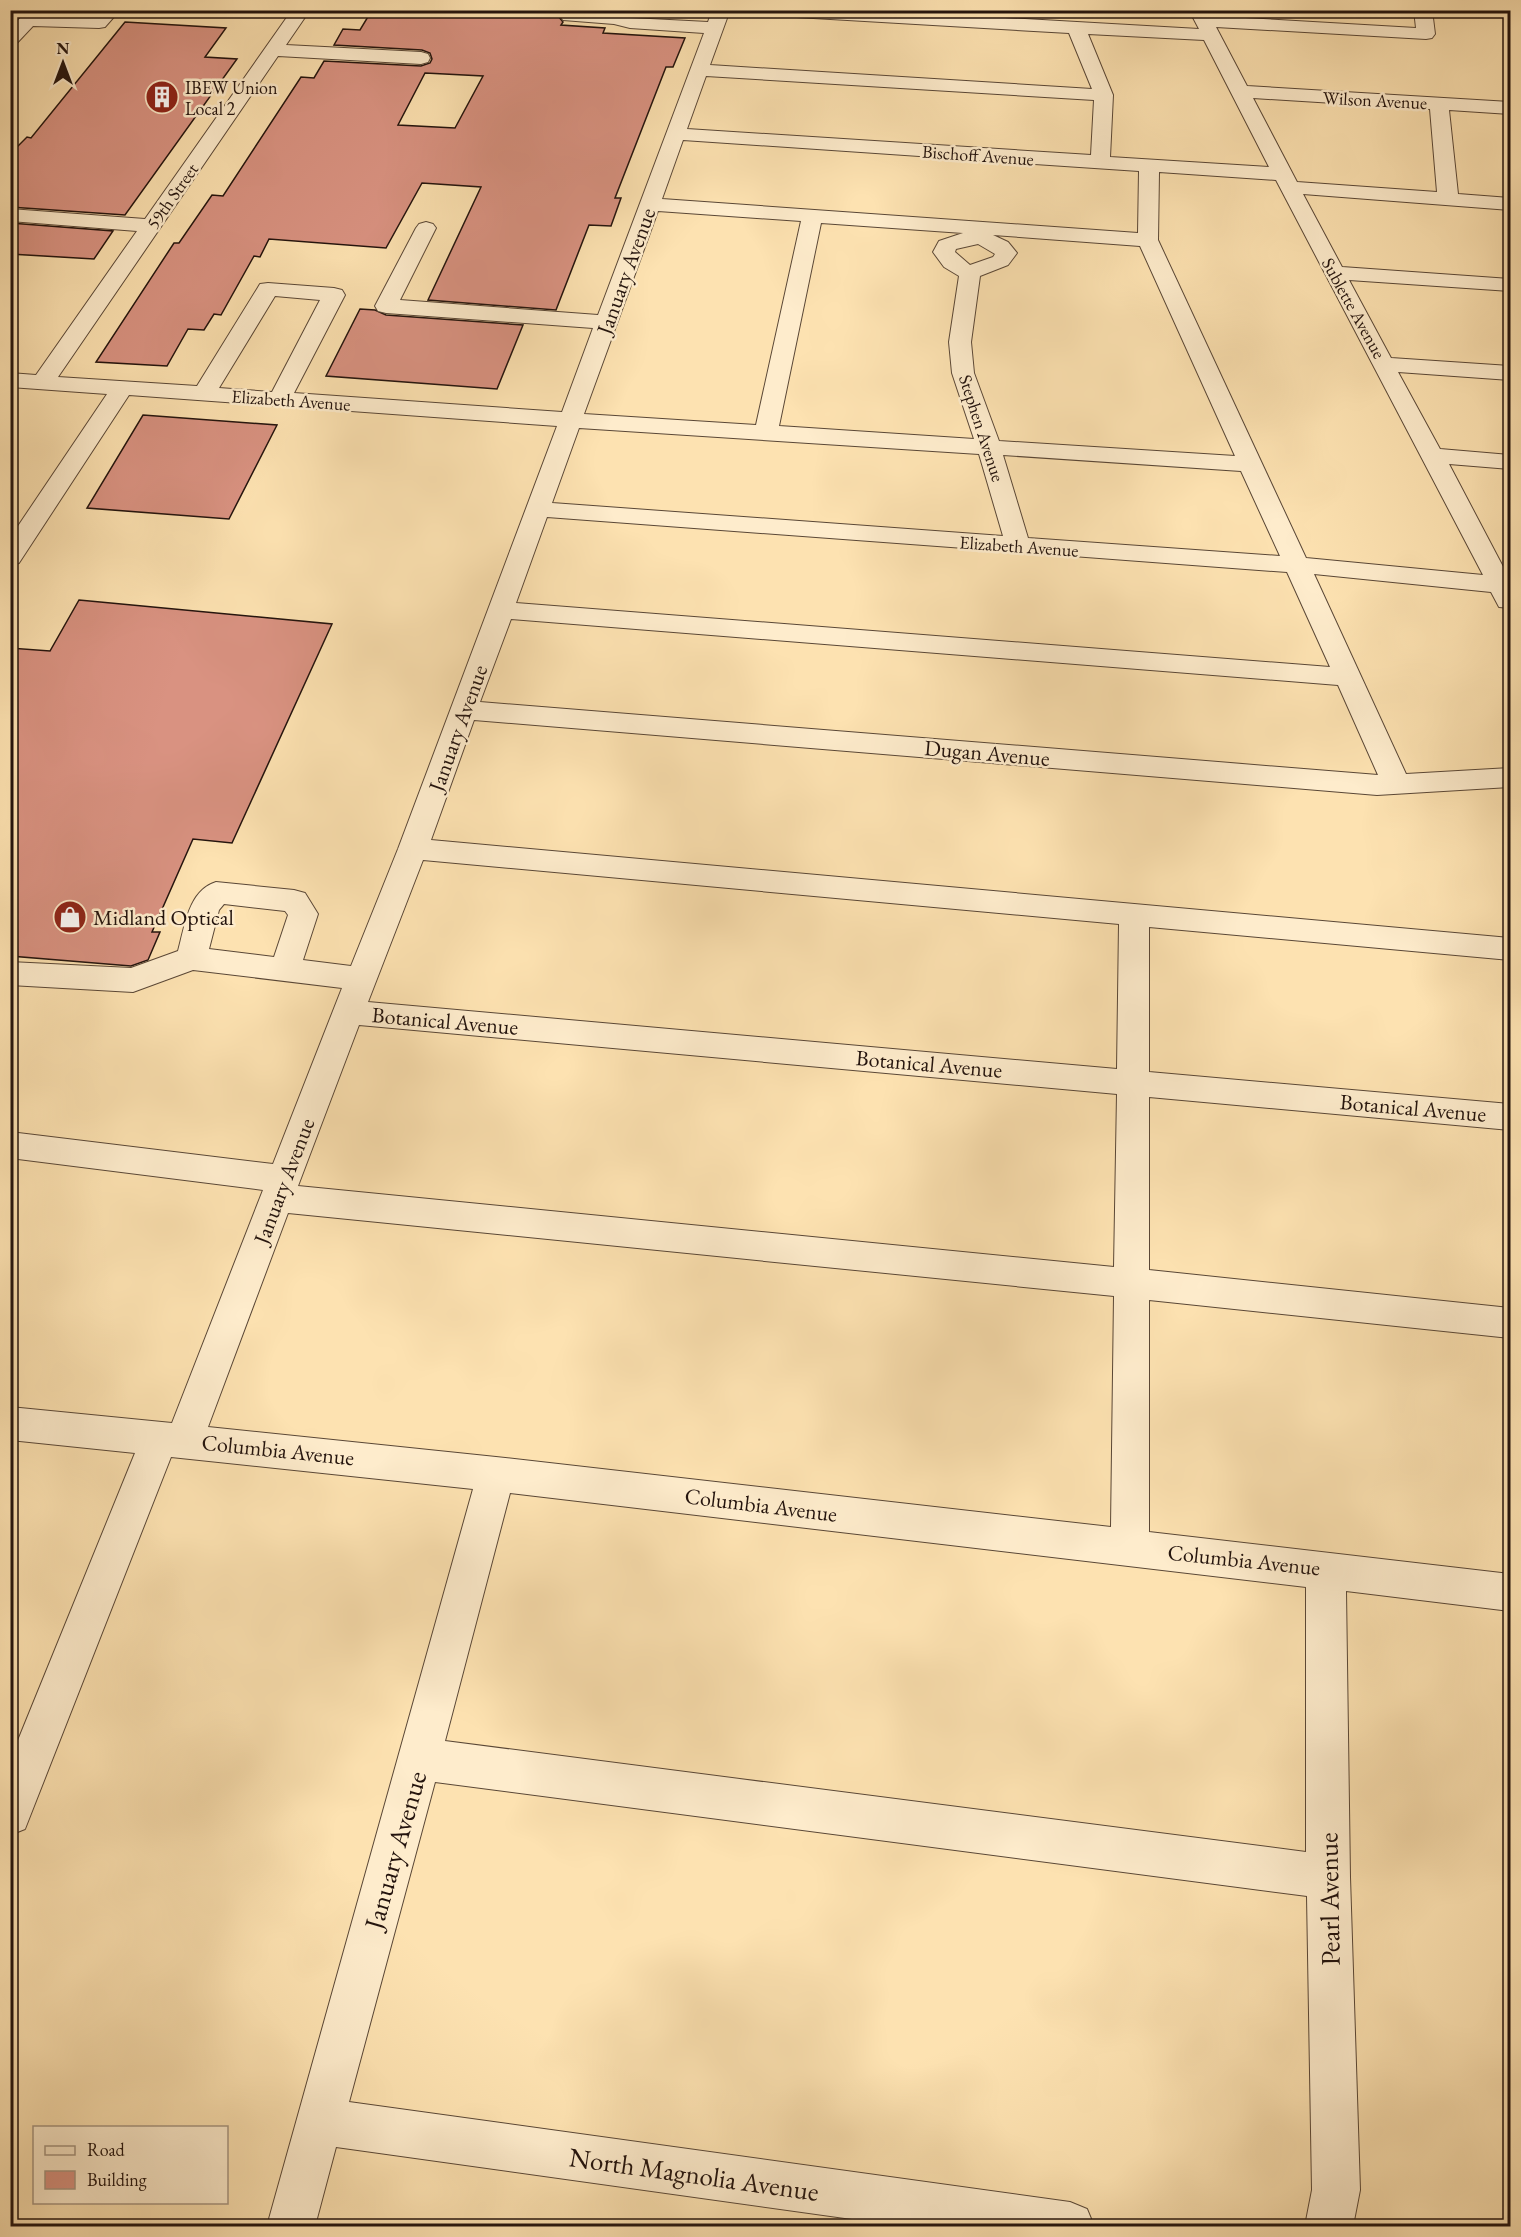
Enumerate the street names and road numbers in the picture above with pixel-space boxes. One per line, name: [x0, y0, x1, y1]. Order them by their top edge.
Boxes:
street label: Wilson Avenue: [1322, 86, 1428, 114]
street label: Bischoff Avenue: [921, 140, 1035, 170]
street label: 59th Street: [141, 158, 203, 233]
street label: January Avenue: [589, 203, 662, 340]
street label: Sublette Avenue: [1317, 254, 1391, 362]
street label: Stephen Avenue: [954, 372, 1010, 484]
street label: Elizabeth Avenue: [231, 384, 351, 416]
street label: Elizabeth Avenue: [959, 530, 1079, 562]
street label: January Avenue: [421, 660, 494, 797]
street label: Dugan Avenue: [923, 733, 1051, 773]
street label: Botanical Avenue: [371, 1000, 520, 1042]
street label: Botanical Avenue: [855, 1043, 1004, 1085]
street label: Botanical Avenue: [1339, 1087, 1488, 1129]
street label: January Avenue: [246, 1113, 321, 1250]
street label: Columbia Avenue: [200, 1428, 356, 1472]
street label: Columbia Avenue: [683, 1481, 839, 1529]
street label: Columbia Avenue: [1166, 1538, 1322, 1582]
street label: January Avenue: [355, 1767, 434, 1935]
street label: Pearl Avenue: [1310, 1832, 1348, 1966]
street label: North Magnolia Avenue: [567, 2139, 821, 2209]

